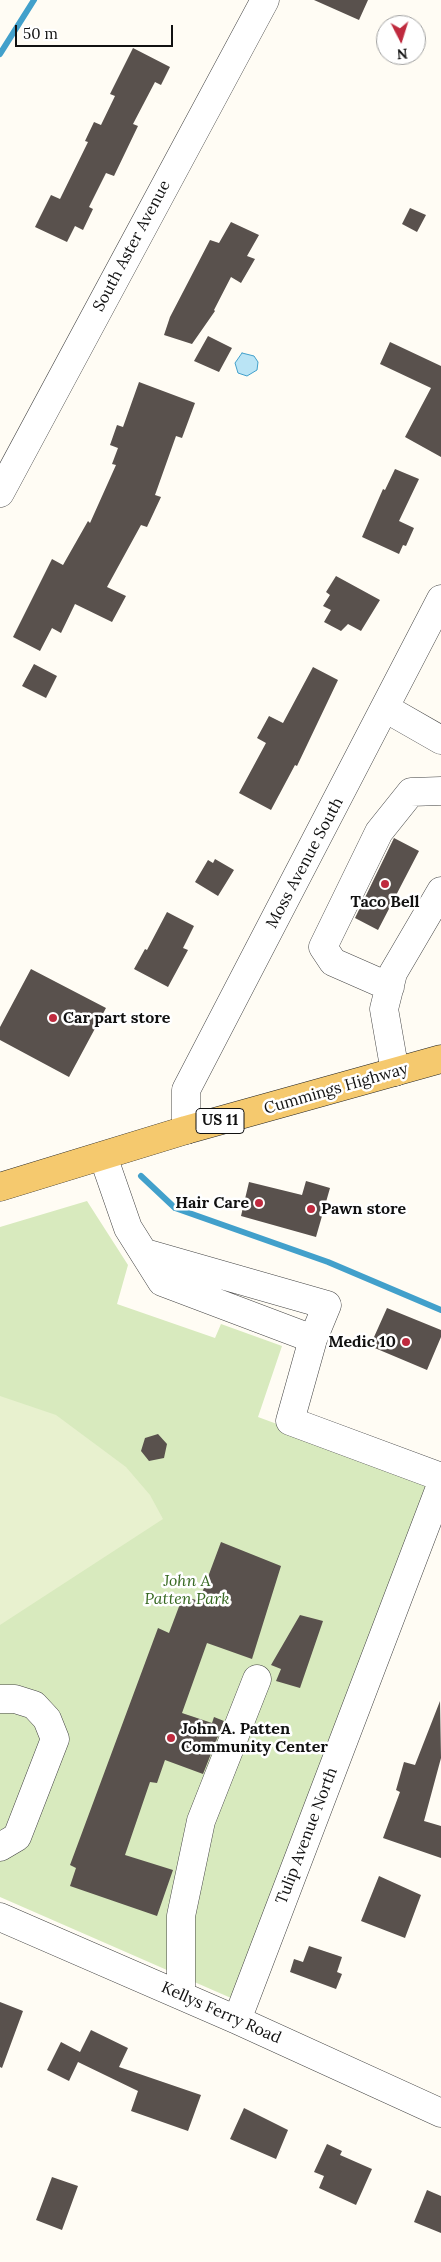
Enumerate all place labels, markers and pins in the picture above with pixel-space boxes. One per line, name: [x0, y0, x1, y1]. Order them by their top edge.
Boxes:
marker: Taco Bell: [379, 878, 391, 890]
place label: Taco Bell: [351, 892, 419, 912]
place label: Car part store: [63, 1008, 170, 1028]
marker: Car part store: [47, 1012, 59, 1024]
place label: Hair Care: [175, 1193, 249, 1213]
marker: Hair Care: [253, 1197, 265, 1209]
place label: Pawn store: [321, 1199, 406, 1219]
marker: Pawn store: [305, 1203, 317, 1215]
place label: Medic 10: [328, 1332, 396, 1352]
marker: Medic 10: [400, 1336, 412, 1348]
place label: John A. Patten Community Center: [181, 1719, 328, 1757]
marker: John A. Patten Community Center: [165, 1732, 177, 1744]

